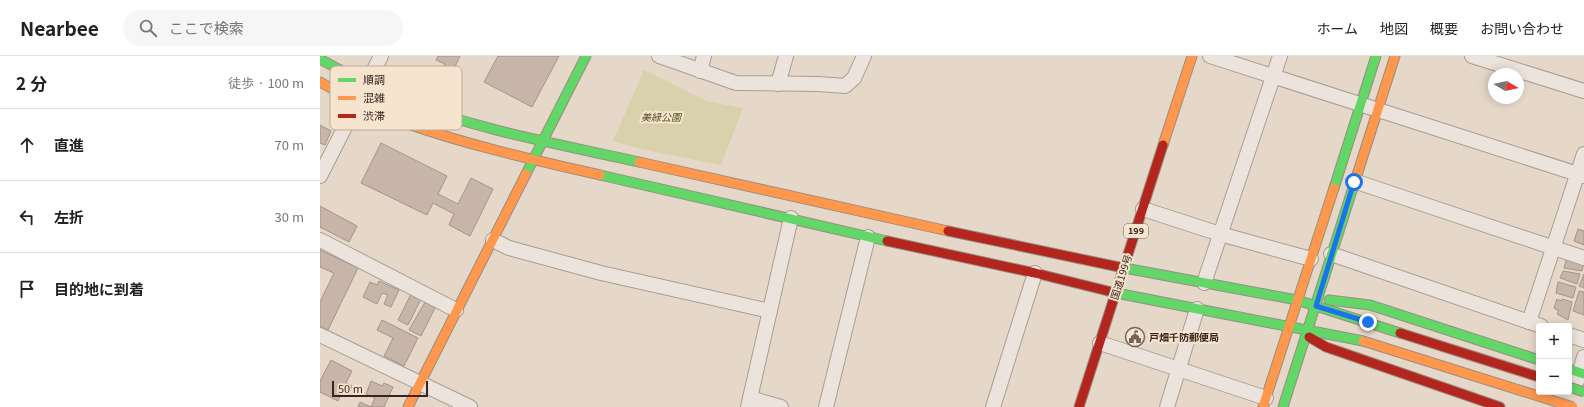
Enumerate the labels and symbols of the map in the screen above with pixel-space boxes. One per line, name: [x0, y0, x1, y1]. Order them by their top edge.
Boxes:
legend: [330, 66, 462, 130]
north arrow: [1488, 68, 1524, 104]
text: 順調: [363, 71, 385, 87]
text: 混雑: [363, 89, 385, 105]
text: 渋滞: [363, 107, 385, 123]
park label: 美緑公園: [641, 109, 683, 124]
route start: [1345, 173, 1363, 191]
road number: 199: [1124, 224, 1148, 238]
street label: 国道199号: [1106, 252, 1135, 301]
route end: [1359, 313, 1377, 331]
public building icon: 戸畑千防郵便局: [1124, 326, 1146, 348]
place label: 戸畑千防郵便局: [1149, 329, 1219, 344]
scale bar: [332, 379, 428, 398]

